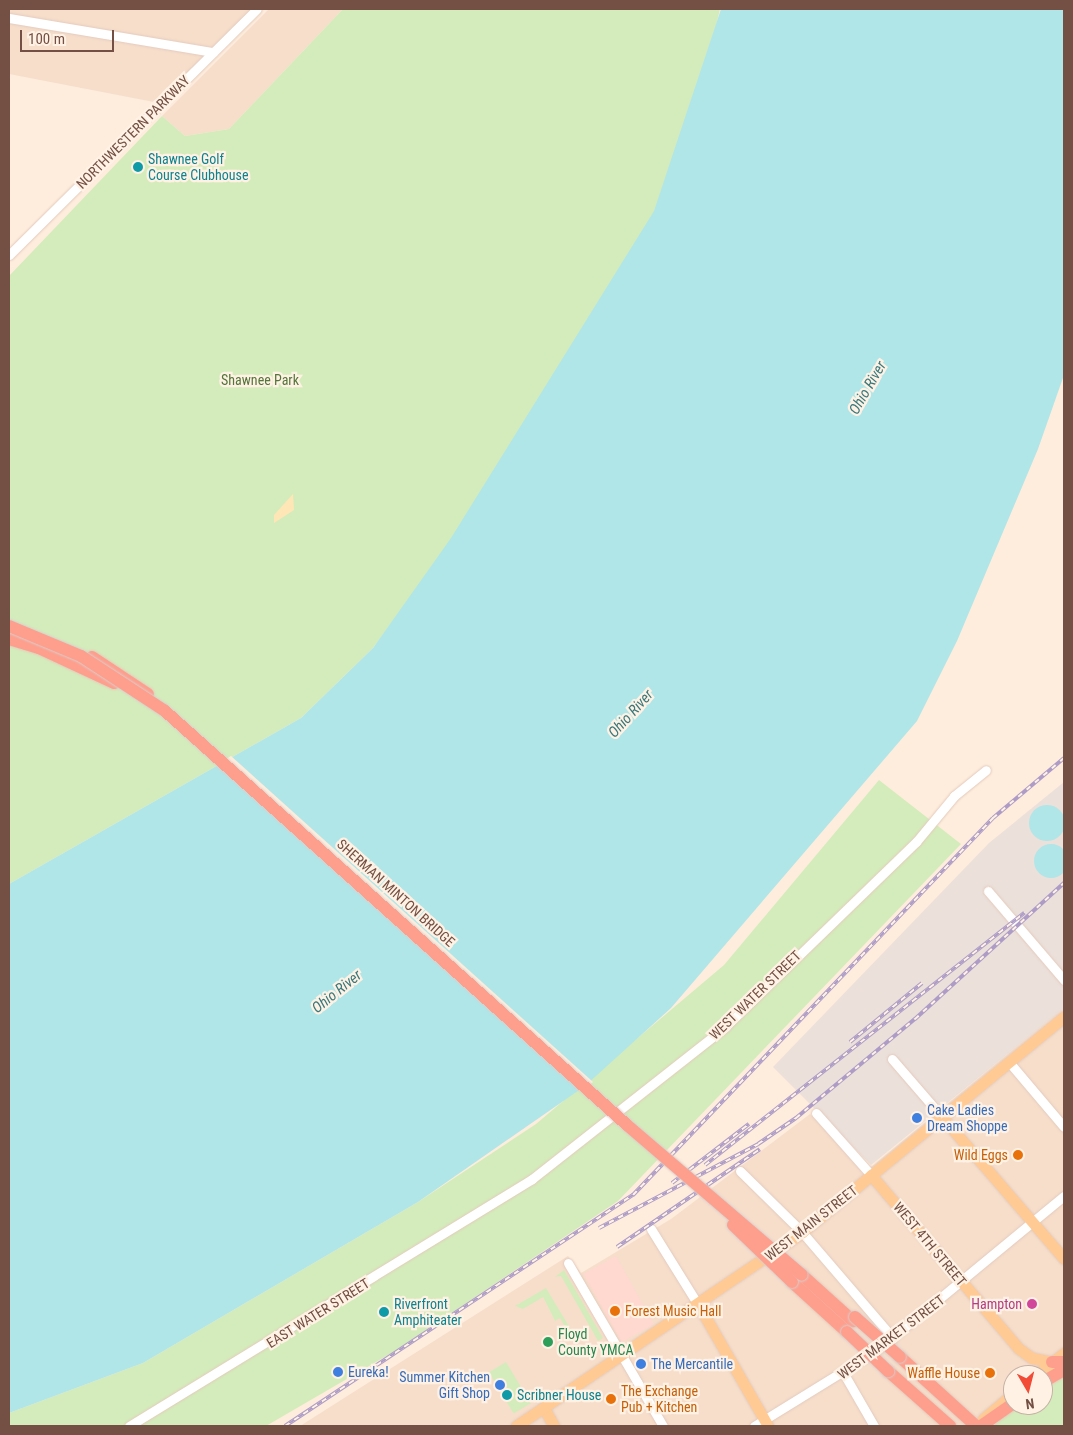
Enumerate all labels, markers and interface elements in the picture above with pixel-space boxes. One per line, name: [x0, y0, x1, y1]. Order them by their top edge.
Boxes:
scale bar: [22, 20, 116, 52]
text: 100 m: [28, 30, 65, 48]
street label: NORTHWESTERN PARKWAY: [73, 72, 193, 192]
place label: Shawnee Golf Course Clubhouse: [148, 151, 248, 184]
marker: Shawnee Golf Course Clubhouse: [132, 161, 144, 173]
water label: Ohio River: [846, 358, 890, 418]
park label: Shawnee Park: [221, 372, 299, 388]
water label: Ohio River: [605, 686, 657, 742]
street label: SHERMAN MINTON BRIDGE: [334, 836, 458, 950]
street label: WEST WATER STREET: [706, 947, 804, 1043]
water label: Ohio River: [309, 967, 365, 1017]
place label: Cake Ladies Dream Shoppe: [927, 1102, 1008, 1134]
marker: Cake Ladies Dream Shoppe: [911, 1112, 923, 1124]
place label: Wild Eggs: [954, 1147, 1008, 1163]
marker: Wild Eggs: [1012, 1149, 1024, 1161]
street label: WEST MAIN STREET: [761, 1182, 861, 1264]
street label: WEST 4TH STREET: [890, 1198, 970, 1290]
street label: EAST WATER STREET: [263, 1274, 373, 1352]
street label: WEST MARKET STREET: [834, 1291, 948, 1383]
place label: Riverfront Amphiteater: [394, 1296, 462, 1328]
place label: Hampton: [971, 1296, 1022, 1312]
marker: Hampton: [1026, 1298, 1038, 1310]
place label: Forest Music Hall: [625, 1303, 721, 1319]
marker: Forest Music Hall: [609, 1305, 621, 1317]
marker: Riverfront Amphiteater: [378, 1306, 390, 1318]
place label: Floyd County YMCA: [558, 1326, 634, 1358]
marker: Floyd County YMCA: [542, 1336, 554, 1348]
place label: The Mercantile: [651, 1356, 733, 1372]
marker: The Mercantile: [635, 1358, 647, 1370]
place label: Eureka!: [348, 1364, 389, 1380]
place label: Waffle House: [907, 1365, 980, 1381]
north arrow: [1003, 1365, 1053, 1415]
marker: Eureka!: [332, 1366, 344, 1378]
marker: Waffle House: [984, 1367, 996, 1379]
place label: Summer Kitchen Gift Shop: [399, 1369, 490, 1401]
marker: Summer Kitchen Gift Shop: [494, 1379, 506, 1391]
place label: The Exchange Pub + Kitchen: [621, 1383, 698, 1415]
place label: Scribner House: [517, 1387, 601, 1403]
marker: Scribner House: [501, 1389, 513, 1401]
marker: The Exchange Pub + Kitchen: [605, 1393, 617, 1405]
text: N: [1025, 1395, 1035, 1412]

